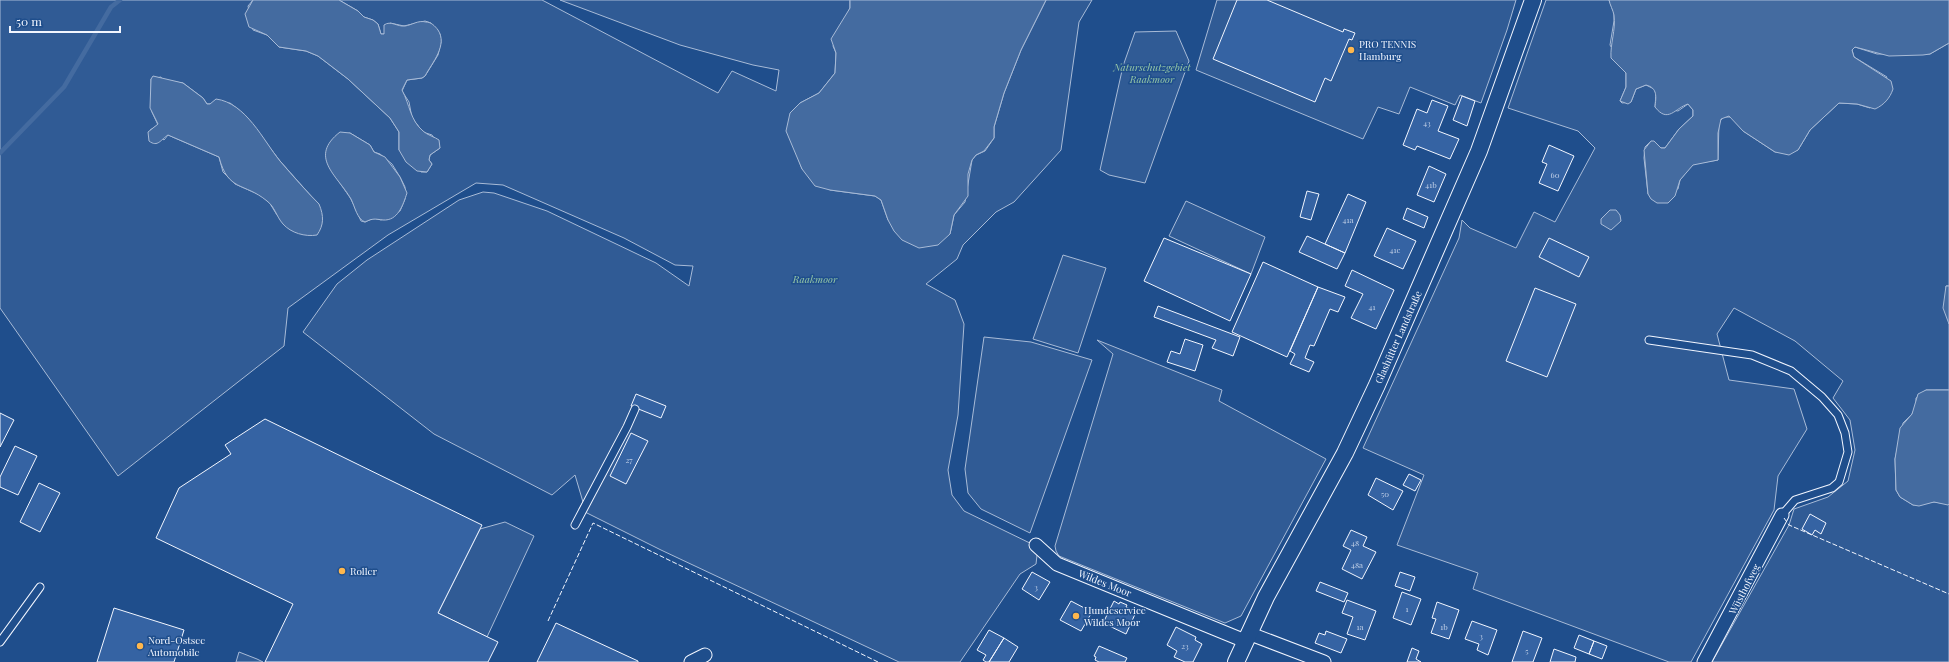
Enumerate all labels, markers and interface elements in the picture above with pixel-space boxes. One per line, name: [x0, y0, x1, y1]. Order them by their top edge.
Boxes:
scale bar: [10, 8, 120, 34]
text: 50 m: [16, 13, 42, 29]
place label: PRO TENNIS Hamburg: [1359, 37, 1416, 63]
marker: PRO TENNIS Hamburg: [1346, 45, 1356, 55]
park label: Naturschutzgebiet Raakmoor: [1112, 60, 1191, 86]
house number: 43: [1423, 117, 1431, 128]
house number: 60: [1551, 169, 1560, 180]
house number: 41b: [1425, 179, 1437, 190]
house number: 41a: [1343, 214, 1353, 225]
house number: 41c: [1390, 244, 1401, 255]
park label: Raakmoor: [792, 272, 838, 286]
street label: Glashütter Landstraße: [1371, 288, 1425, 386]
house number: 41: [1369, 301, 1375, 312]
house number: 27: [625, 454, 633, 465]
house number: 50: [1381, 488, 1389, 499]
house number: 48: [1351, 537, 1359, 548]
house number: 48a: [1351, 559, 1363, 570]
street label: Wüsthofweg: [1725, 561, 1763, 618]
place label: Roller: [350, 564, 378, 578]
marker: Roller: [337, 566, 347, 576]
street label: Wildes Moor: [1075, 566, 1134, 600]
house number: 3: [1034, 581, 1038, 592]
place label: Hundeservice Wildes Moor: [1083, 603, 1146, 629]
house number: 1: [1406, 603, 1409, 614]
marker: Hundeservice Wildes Moor: [1071, 611, 1081, 621]
house number: 1a: [1357, 621, 1363, 632]
house number: 1b: [1440, 621, 1448, 632]
house number: 3: [1479, 630, 1483, 641]
place label: Nord-Ostsee Automobile: [147, 633, 205, 659]
house number: 23: [1181, 640, 1189, 651]
marker: Nord-Ostsee Automobile: [135, 641, 145, 651]
house number: 5: [1525, 645, 1529, 656]

